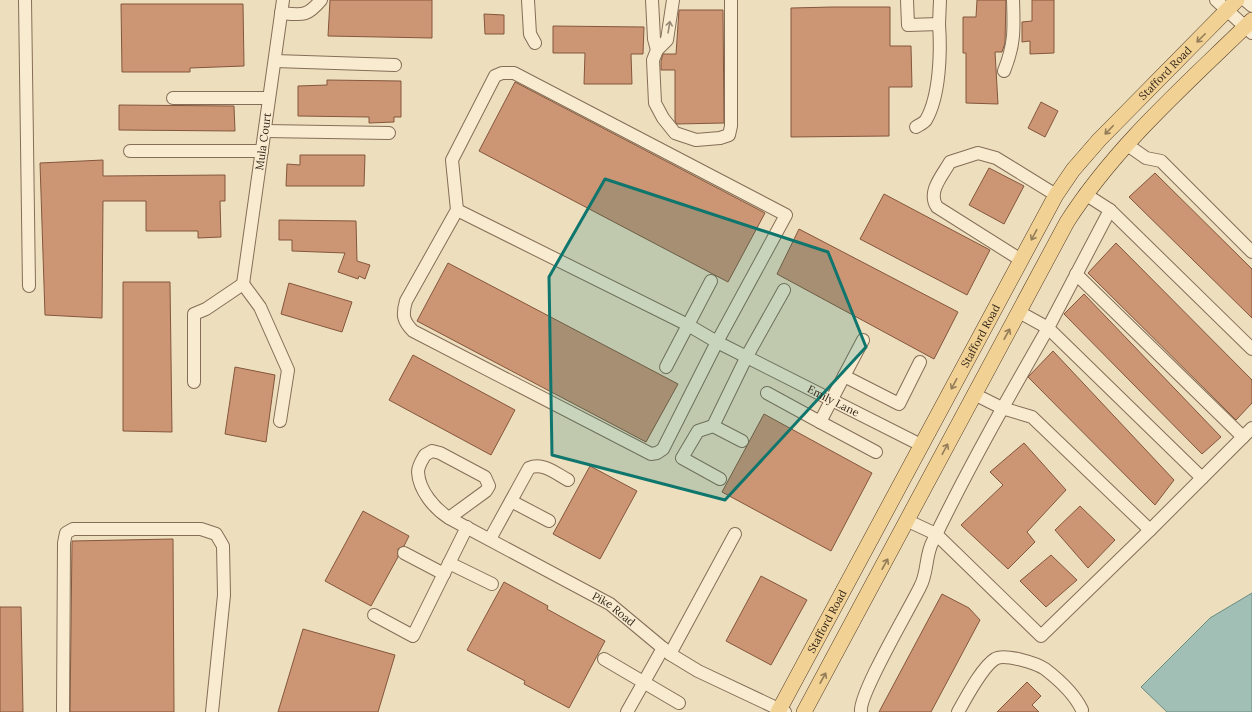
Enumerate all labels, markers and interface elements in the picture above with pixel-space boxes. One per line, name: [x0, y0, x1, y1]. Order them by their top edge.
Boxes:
one-way arrow: [665, 21, 673, 34]
one-way arrow: [1196, 33, 1206, 43]
street label: Stafford Road: [1136, 43, 1195, 103]
street label: Mula Court: [252, 111, 274, 171]
one-way arrow: [1104, 125, 1113, 135]
one-way arrow: [1030, 229, 1037, 241]
street label: Stafford Road: [958, 301, 1003, 370]
one-way arrow: [1003, 328, 1011, 340]
one-way arrow: [950, 378, 957, 390]
street label: Emily Lane: [805, 382, 862, 420]
one-way arrow: [942, 443, 950, 455]
one-way arrow: [881, 558, 889, 570]
street label: Stafford Road: [804, 587, 850, 655]
street label: Pike Road: [590, 589, 638, 629]
one-way arrow: [819, 672, 827, 684]

